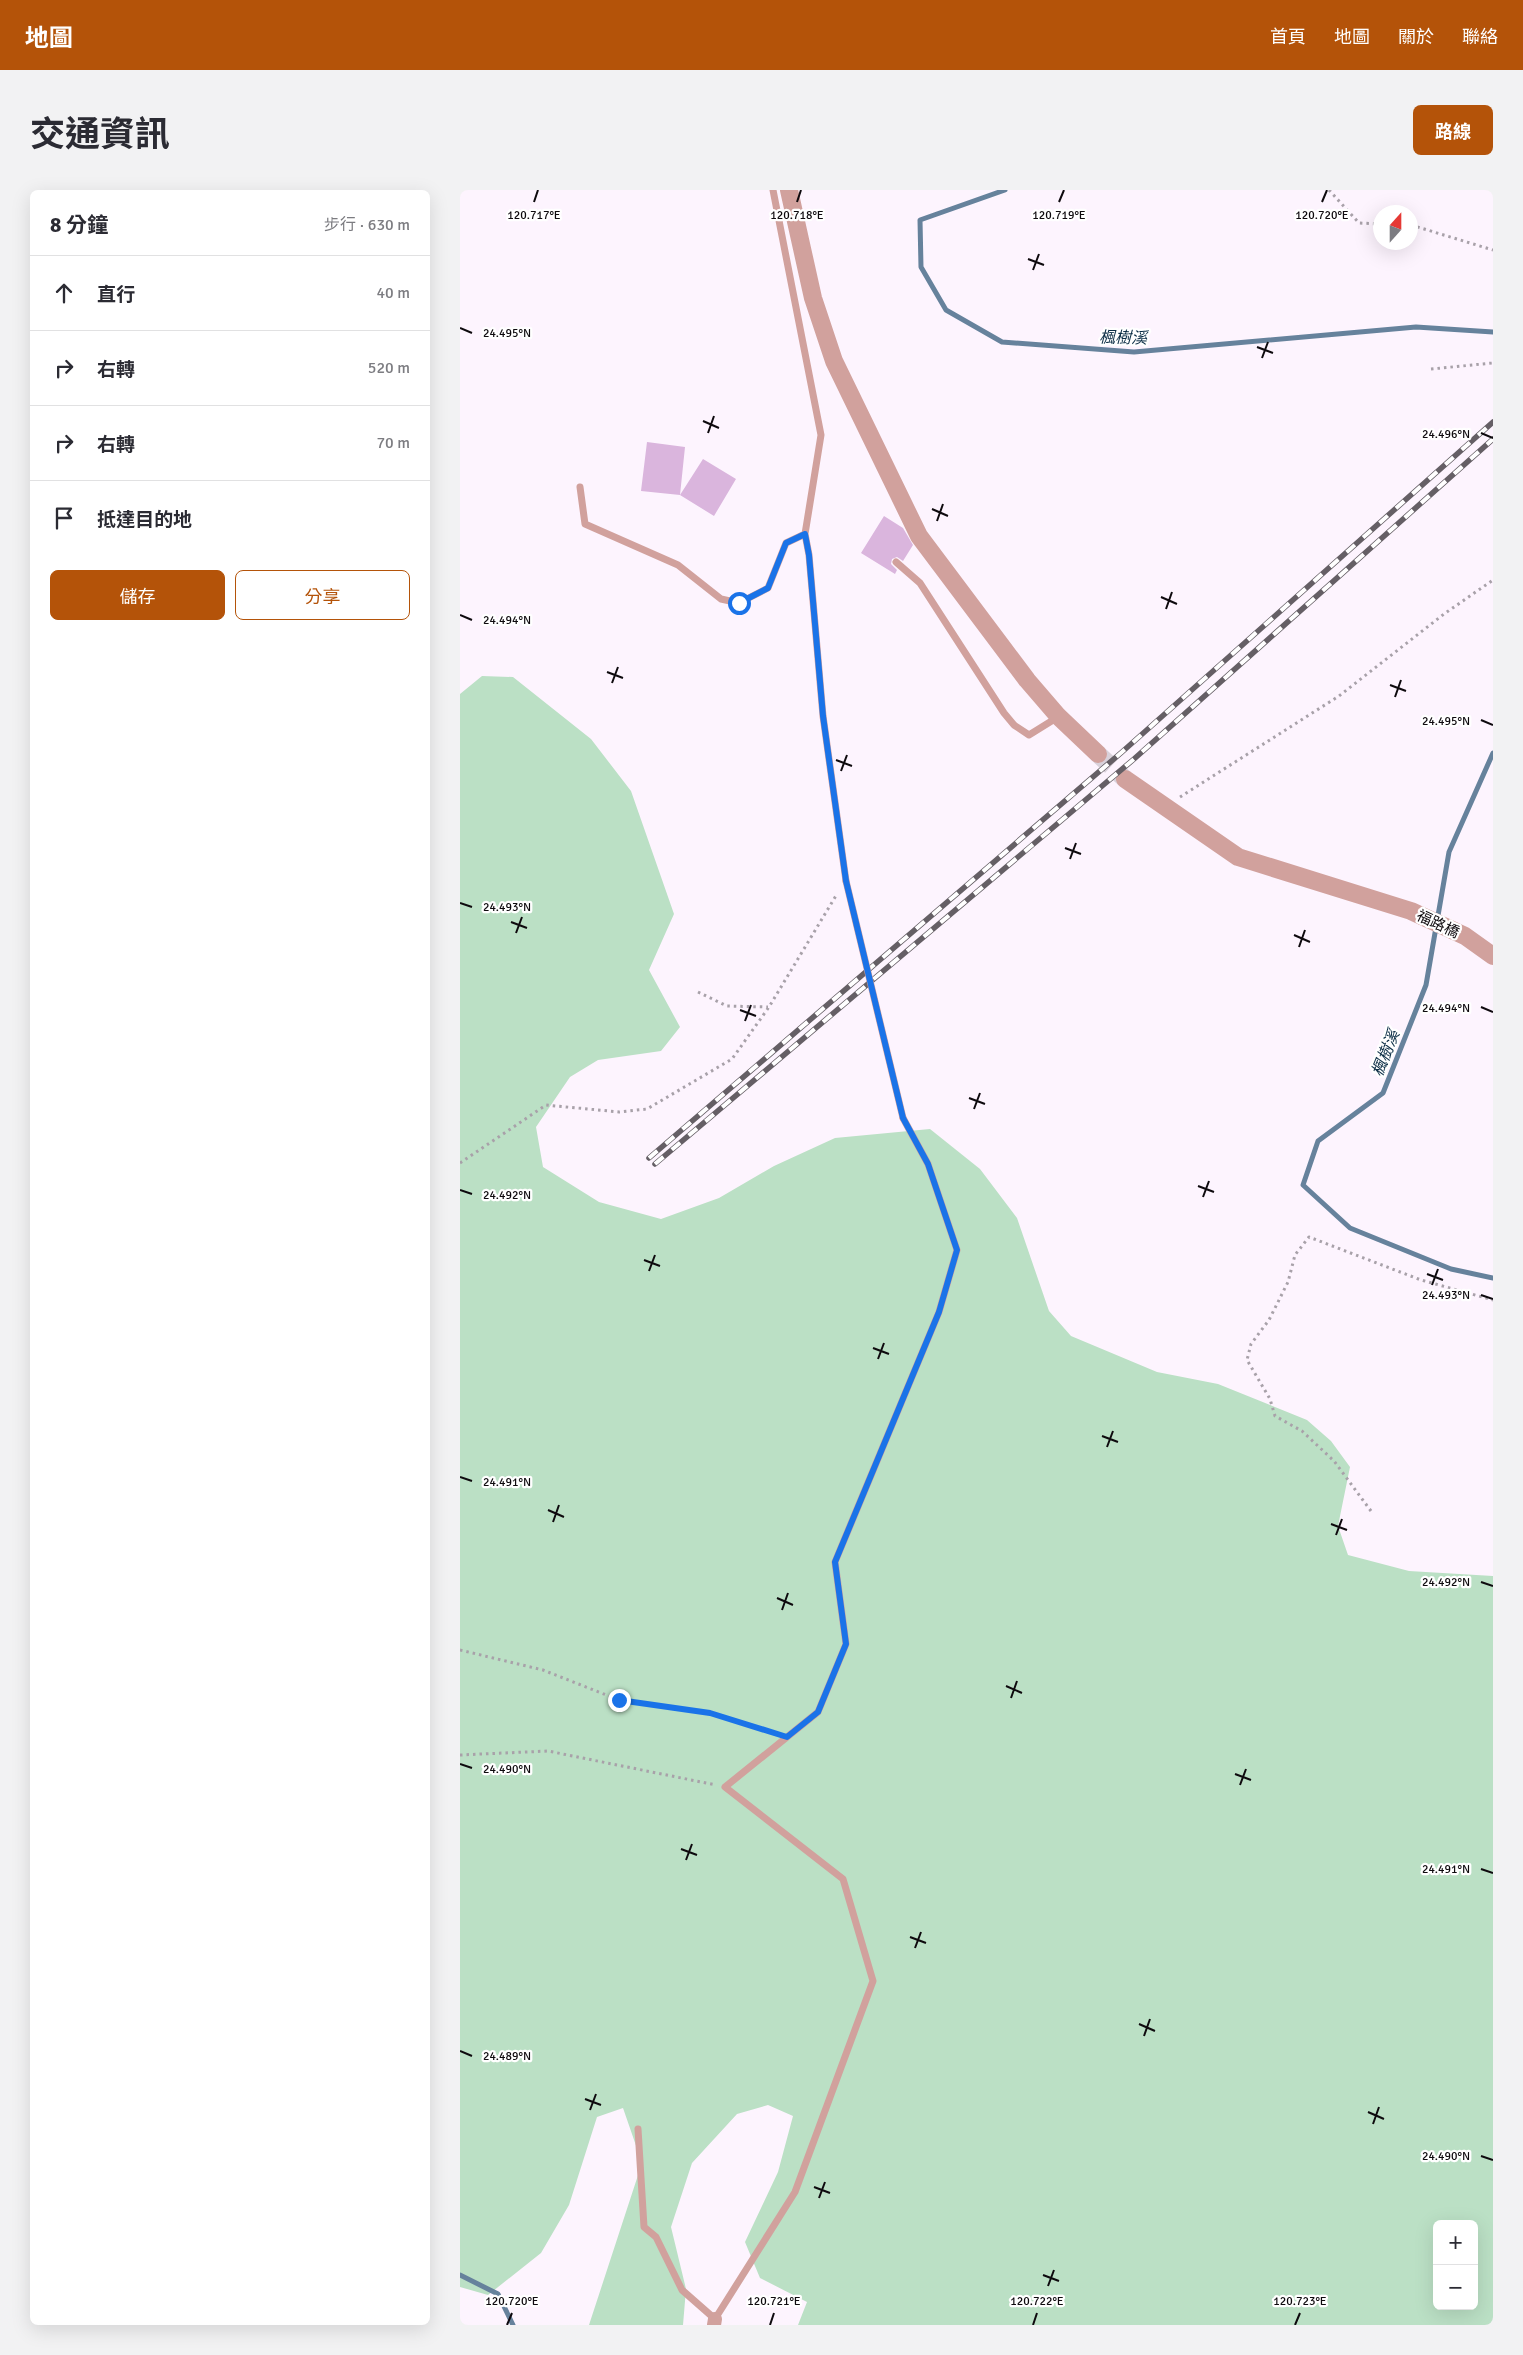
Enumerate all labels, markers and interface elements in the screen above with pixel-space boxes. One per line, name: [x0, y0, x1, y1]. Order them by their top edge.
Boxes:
text: 地圖: [25, 23, 73, 53]
text: 首頁: [1270, 26, 1306, 48]
text: 地圖: [1334, 26, 1370, 48]
text: 關於: [1398, 26, 1434, 48]
text: 聯絡: [1462, 26, 1498, 48]
button: 路線: [1413, 105, 1493, 155]
text: 交通資訊: [30, 113, 170, 156]
north arrow: [1373, 205, 1418, 250]
text: 120.717°E: [507, 208, 561, 223]
text: 120.718°E: [770, 208, 824, 223]
text: 120.719°E: [1032, 208, 1086, 223]
text: 120.720°E: [1295, 208, 1349, 223]
text: 8 分鐘: [50, 212, 108, 238]
text: 步行 · 630 m: [324, 215, 410, 235]
icon: ahead: [50, 279, 78, 307]
text: 直行: [97, 283, 135, 307]
text: 40 m: [376, 283, 410, 303]
text: 24.495°N: [483, 326, 531, 341]
water label: 楓樹溪: [1099, 328, 1149, 348]
icon: right: [50, 354, 78, 382]
text: 右轉: [97, 358, 135, 382]
text: 520 m: [368, 358, 410, 378]
text: 24.496°N: [1422, 427, 1470, 442]
icon: right: [50, 429, 78, 457]
text: 右轉: [97, 433, 135, 457]
text: 70 m: [376, 433, 410, 453]
icon: arrive: [50, 504, 78, 532]
text: 抵達目的地: [97, 508, 192, 532]
button: 儲存: [50, 570, 225, 620]
button: 分享: [235, 570, 410, 620]
route start: [728, 592, 751, 615]
text: 24.494°N: [483, 613, 531, 628]
text: 24.495°N: [1422, 714, 1470, 729]
text: 24.493°N: [483, 900, 531, 915]
street label: 福路橋: [1414, 906, 1462, 942]
text: 24.494°N: [1422, 1001, 1470, 1016]
water label: 楓樹溪: [1368, 1026, 1405, 1079]
text: 24.492°N: [483, 1188, 531, 1203]
text: 24.493°N: [1422, 1288, 1470, 1303]
text: 24.491°N: [483, 1475, 531, 1490]
text: 24.492°N: [1422, 1575, 1470, 1590]
route end: [608, 1689, 631, 1712]
text: 24.490°N: [483, 1762, 531, 1777]
text: 24.491°N: [1422, 1862, 1470, 1877]
text: 24.489°N: [483, 2049, 531, 2064]
text: 24.490°N: [1422, 2149, 1470, 2164]
map controls: [1433, 2220, 1478, 2310]
button: +: [1433, 2220, 1478, 2265]
button: −: [1433, 2265, 1478, 2310]
text: 120.720°E: [485, 2294, 539, 2309]
text: 120.721°E: [747, 2294, 801, 2309]
text: 120.722°E: [1010, 2294, 1064, 2309]
text: 120.723°E: [1273, 2294, 1327, 2309]

